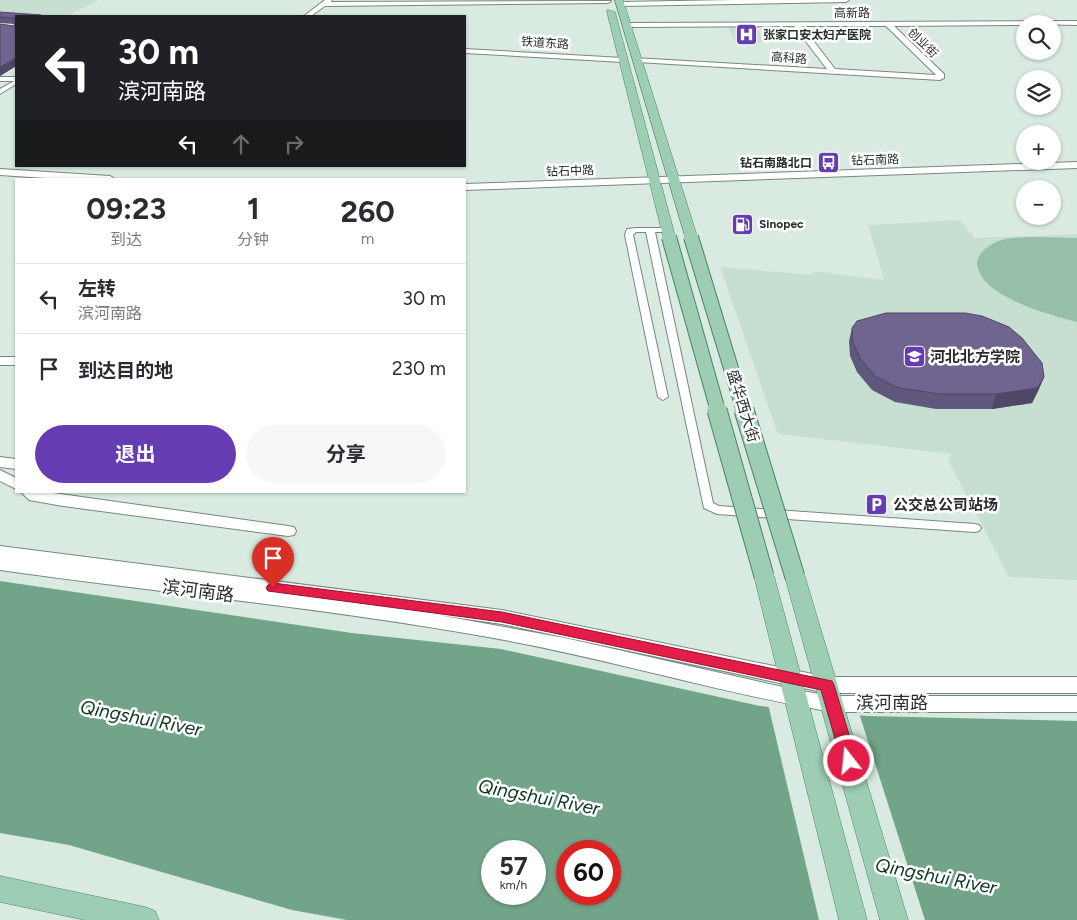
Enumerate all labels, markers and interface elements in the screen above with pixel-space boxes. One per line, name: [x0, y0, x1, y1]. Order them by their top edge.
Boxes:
street label: 高新路: [834, 6, 870, 20]
map controls: [1016, 15, 1061, 225]
button: search: [1016, 15, 1061, 60]
hospital icon: 张家口安太妇产医院: [735, 23, 759, 47]
street label: 创业街: [905, 25, 941, 61]
place label: 张家口安太妇产医院: [763, 28, 871, 42]
text: 30 m: [118, 31, 199, 73]
street label: 铁道东路: [521, 34, 569, 52]
icon: left: [35, 35, 100, 100]
street label: 高科路: [771, 50, 807, 66]
button: layers: [1016, 70, 1061, 115]
text: 滨河南路: [118, 78, 206, 105]
button: +: [1016, 125, 1061, 170]
icon: left: [174, 130, 202, 158]
icon: ahead: [227, 130, 255, 158]
icon: right: [280, 130, 308, 158]
bus stop icon: 钻石南路北口: [816, 151, 840, 175]
street label: 钻石南路: [851, 152, 899, 168]
place label: 钻石南路北口: [740, 156, 812, 170]
street label: 钻石中路: [546, 163, 594, 179]
button: −: [1016, 180, 1061, 225]
text: 09:23: [86, 190, 166, 227]
text: 1: [247, 190, 260, 227]
text: 260: [341, 193, 395, 230]
fuel station icon: Sinopec: [731, 212, 755, 236]
place label: Sinopec: [759, 217, 804, 231]
text: m: [361, 229, 374, 248]
text: 到达: [110, 230, 142, 249]
text: 分钟: [237, 230, 269, 249]
text: 左转: [78, 277, 116, 300]
icon: left: [35, 285, 63, 313]
text: 30 m: [403, 287, 446, 310]
text: 滨河南路: [78, 304, 142, 323]
school or university icon: 河北北方学院: [902, 345, 926, 369]
place label: 河北北方学院: [930, 348, 1020, 366]
icon: arrive: [35, 355, 63, 383]
text: 230 m: [392, 357, 446, 380]
text: 到达目的地: [78, 359, 173, 382]
street label: 盛华西大街: [723, 367, 763, 445]
button: 退出: [35, 425, 236, 483]
button: 分享: [246, 425, 446, 483]
parking icon: 公交总公司站场: [865, 493, 889, 517]
place label: 公交总公司站场: [893, 496, 998, 514]
pin: [252, 537, 294, 588]
icon: arrive: [259, 544, 287, 572]
street label: 滨河南路: [161, 576, 235, 606]
street label: 滨河南路: [856, 692, 928, 714]
water label: Qingshui River: [78, 695, 204, 741]
position arrow: [822, 734, 874, 786]
water label: Qingshui River: [476, 774, 602, 820]
speed limit sign: 60: [556, 840, 621, 905]
text: 57: [499, 851, 528, 881]
water label: Qingshui River: [873, 853, 999, 899]
text: km/h: [500, 878, 527, 892]

